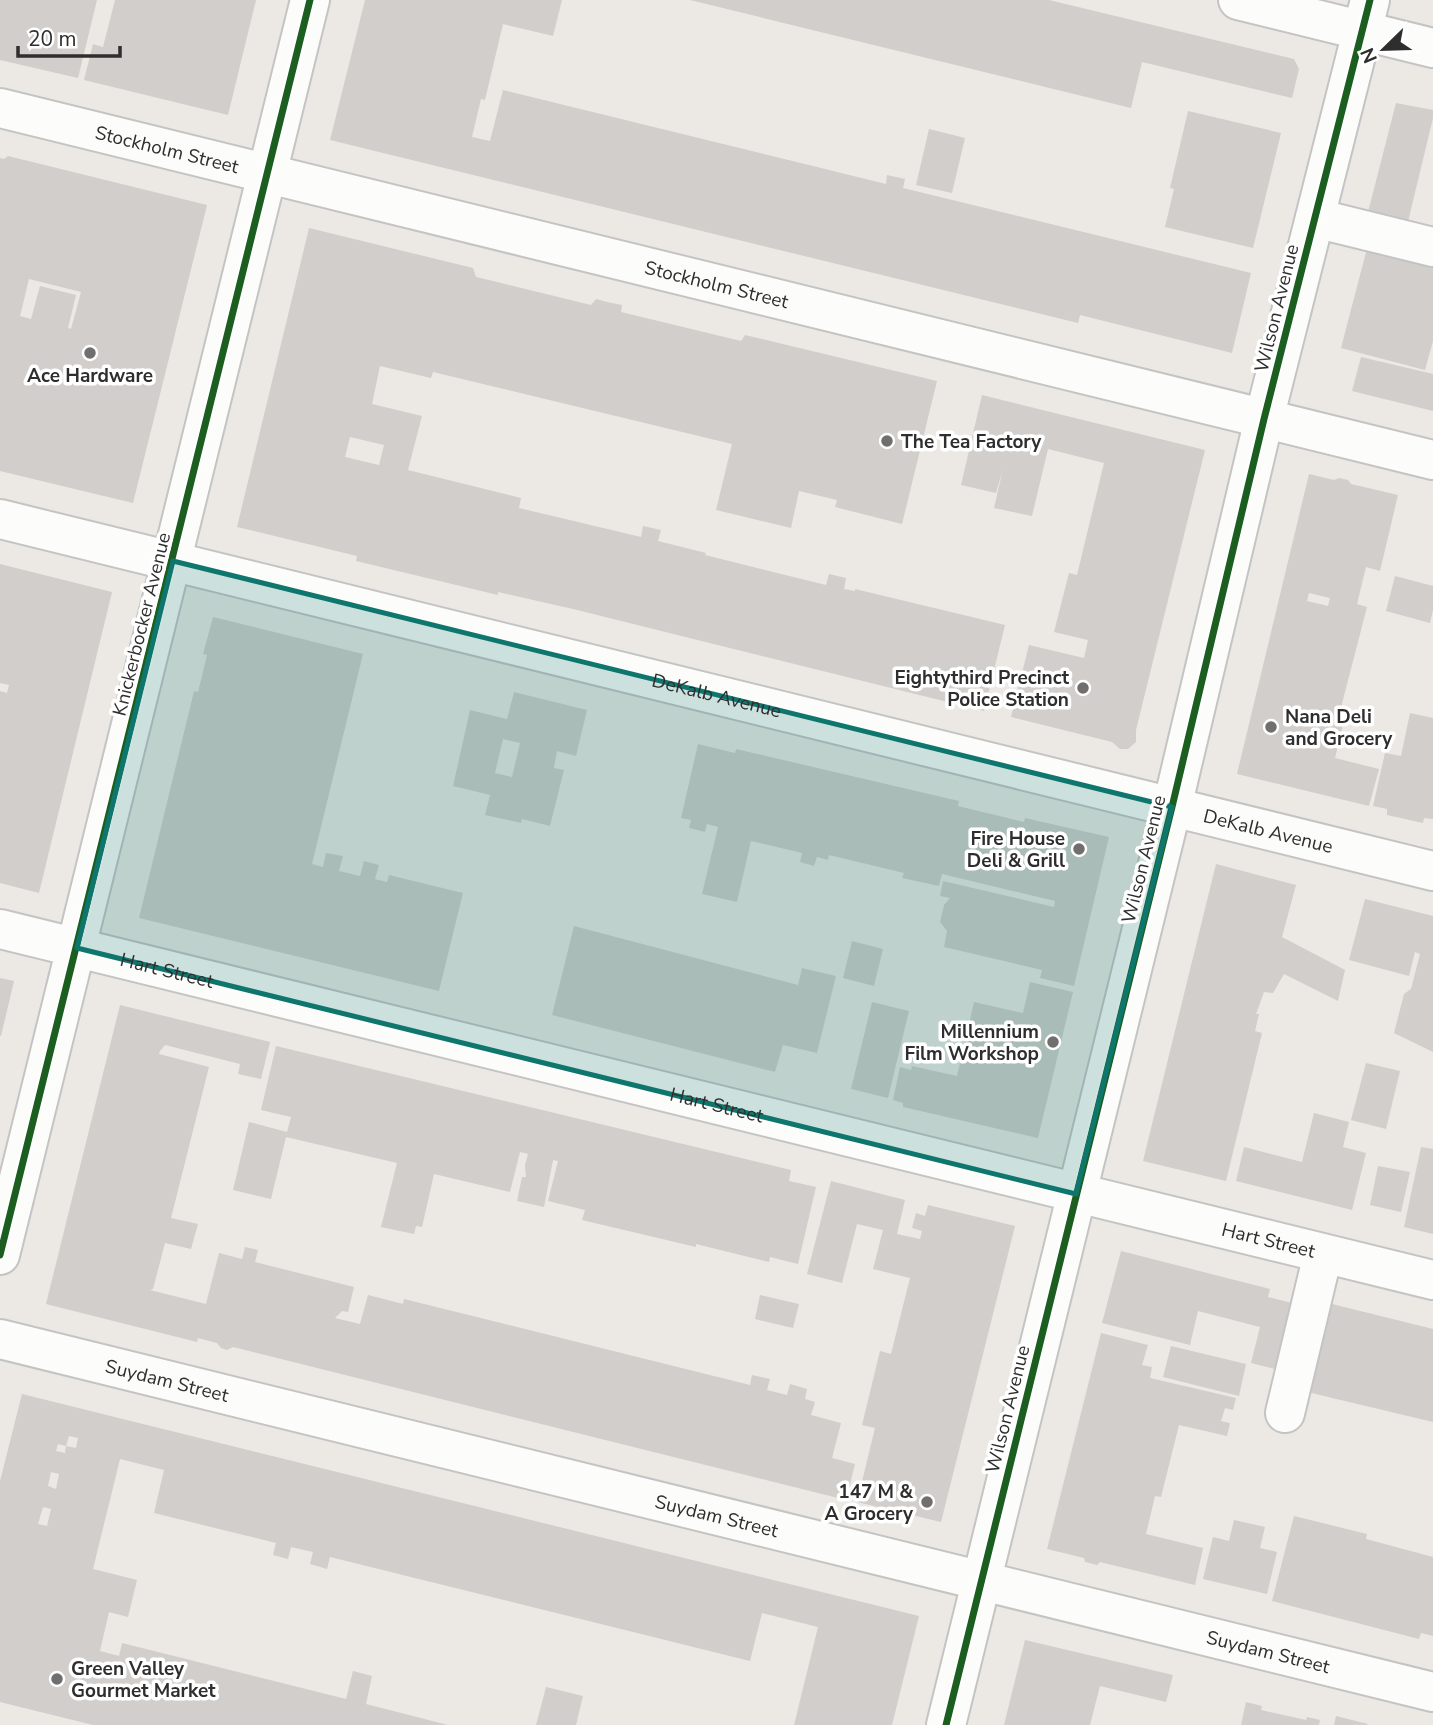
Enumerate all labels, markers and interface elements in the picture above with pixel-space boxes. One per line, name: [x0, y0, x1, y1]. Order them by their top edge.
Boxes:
scale bar: [18, 14, 119, 58]
north arrow: [1349, 14, 1419, 84]
text: 20 m: [28, 25, 77, 53]
text: N: [1355, 44, 1384, 67]
street label: Stockholm Street: [92, 120, 242, 180]
street label: Wilson Avenue: [1249, 242, 1305, 375]
street label: Stockholm Street: [642, 255, 791, 315]
marker: Ace Hardware: [82, 345, 98, 361]
place label: Ace Hardware: [27, 363, 153, 389]
place label: The Tea Factory: [901, 429, 1042, 455]
marker: The Tea Factory: [879, 433, 895, 449]
street label: Knickerbocker Avenue: [107, 530, 177, 719]
place label: Eightythird Precinct Police Station: [894, 665, 1070, 713]
street label: DeKalb Avenue: [649, 668, 784, 724]
marker: Eightythird Precinct Police Station: [1075, 680, 1091, 696]
place label: Nana Deli and Grocery: [1285, 704, 1393, 752]
marker: Nana Deli and Grocery: [1263, 719, 1279, 735]
street label: Wilson Avenue: [1116, 793, 1172, 926]
street label: DeKalb Avenue: [1201, 803, 1335, 860]
place label: Fire House Deli & Grill: [967, 826, 1065, 874]
marker: Fire House Deli & Grill: [1071, 841, 1087, 857]
street label: Hart Street: [117, 947, 217, 995]
place label: Millennium Film Workshop: [905, 1019, 1039, 1067]
marker: Millennium Film Workshop: [1045, 1034, 1061, 1050]
street label: Hart Street: [667, 1082, 766, 1130]
street label: Hart Street: [1219, 1217, 1318, 1265]
street label: Wilson Avenue: [980, 1343, 1036, 1476]
street label: Suydam Street: [102, 1353, 231, 1409]
place label: 147 M & A Grocery: [824, 1479, 914, 1527]
street label: Suydam Street: [652, 1489, 781, 1544]
marker: 147 M & A Grocery: [919, 1494, 935, 1510]
street label: Suydam Street: [1203, 1625, 1333, 1680]
place label: Green Valley Gourmet Market: [71, 1656, 216, 1704]
marker: Green Valley Gourmet Market: [49, 1671, 65, 1687]

